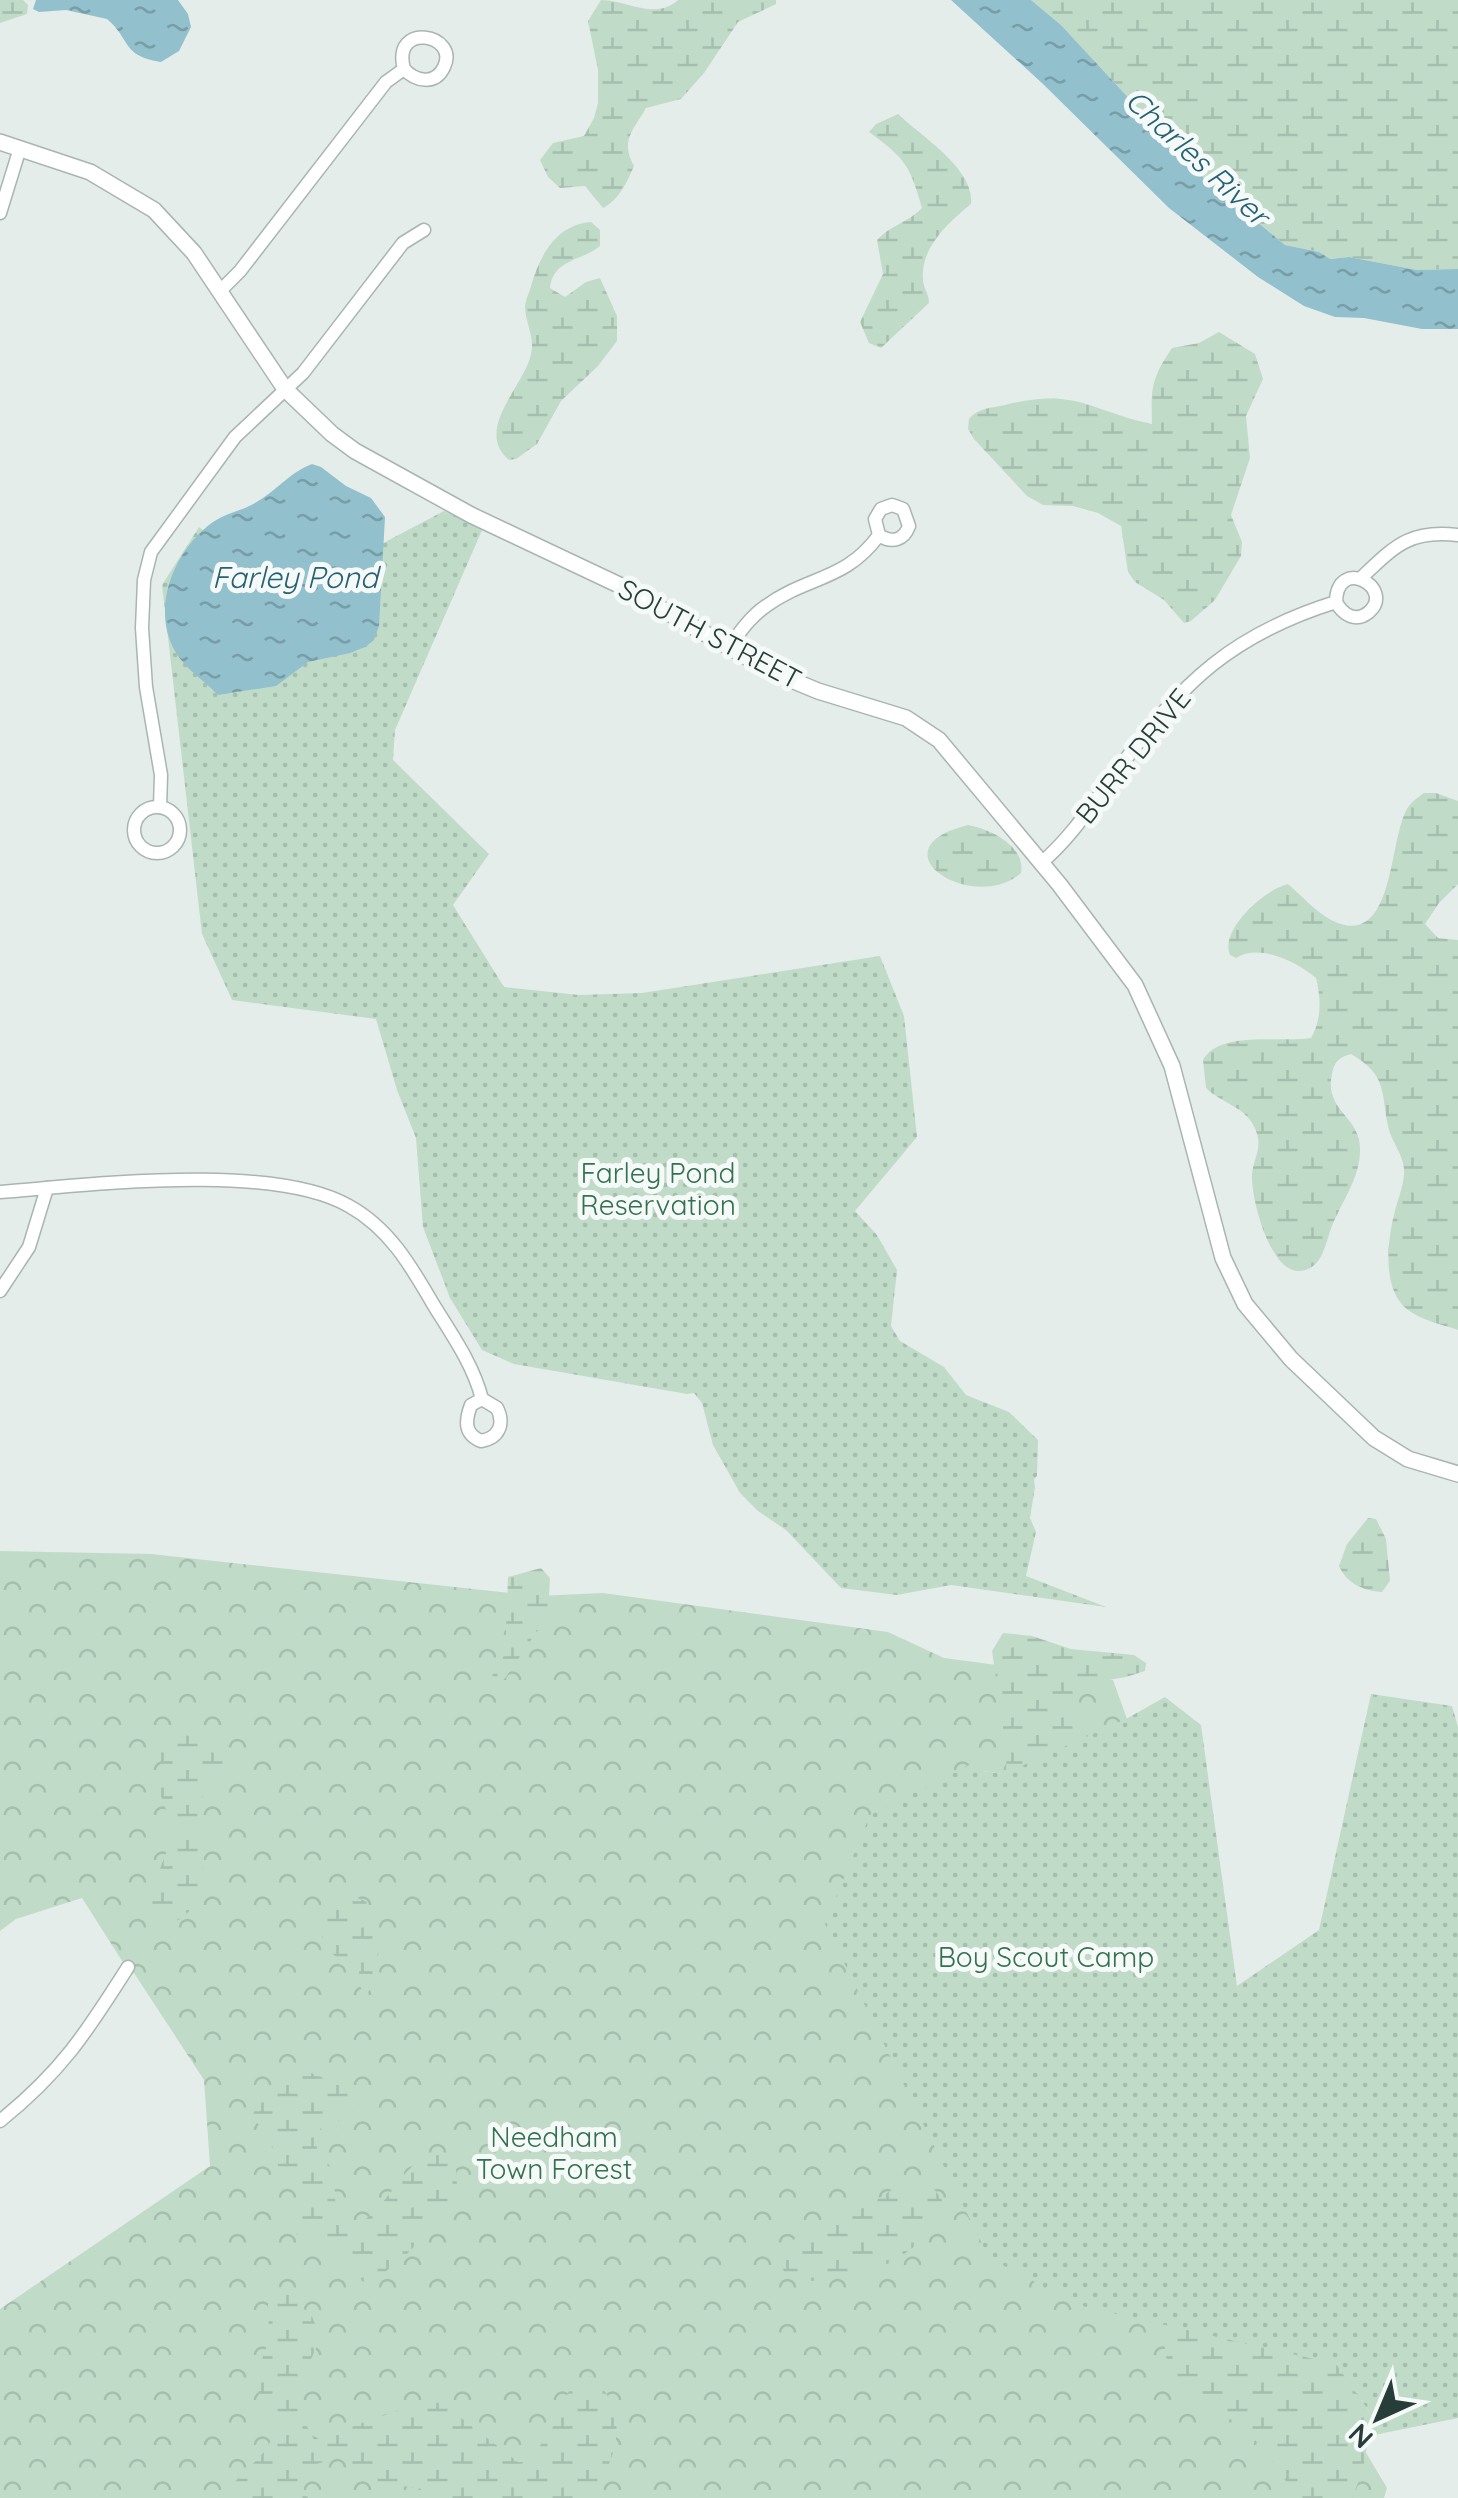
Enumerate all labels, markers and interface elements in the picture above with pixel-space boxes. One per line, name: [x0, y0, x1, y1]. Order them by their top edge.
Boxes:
water label: Charles River: [1118, 81, 1280, 236]
water label: Farley Pond: [212, 558, 382, 596]
street label: SOUTH STREET: [613, 571, 808, 696]
street label: BURR DRIVE: [1067, 681, 1198, 830]
park label: Farley Pond Reservation: [580, 1155, 736, 1222]
park label: Boy Scout Camp: [938, 1939, 1154, 1974]
park label: Needham Town Forest: [476, 2119, 632, 2186]
north arrow: [1328, 2368, 1428, 2468]
text: N: [1341, 2417, 1380, 2456]

